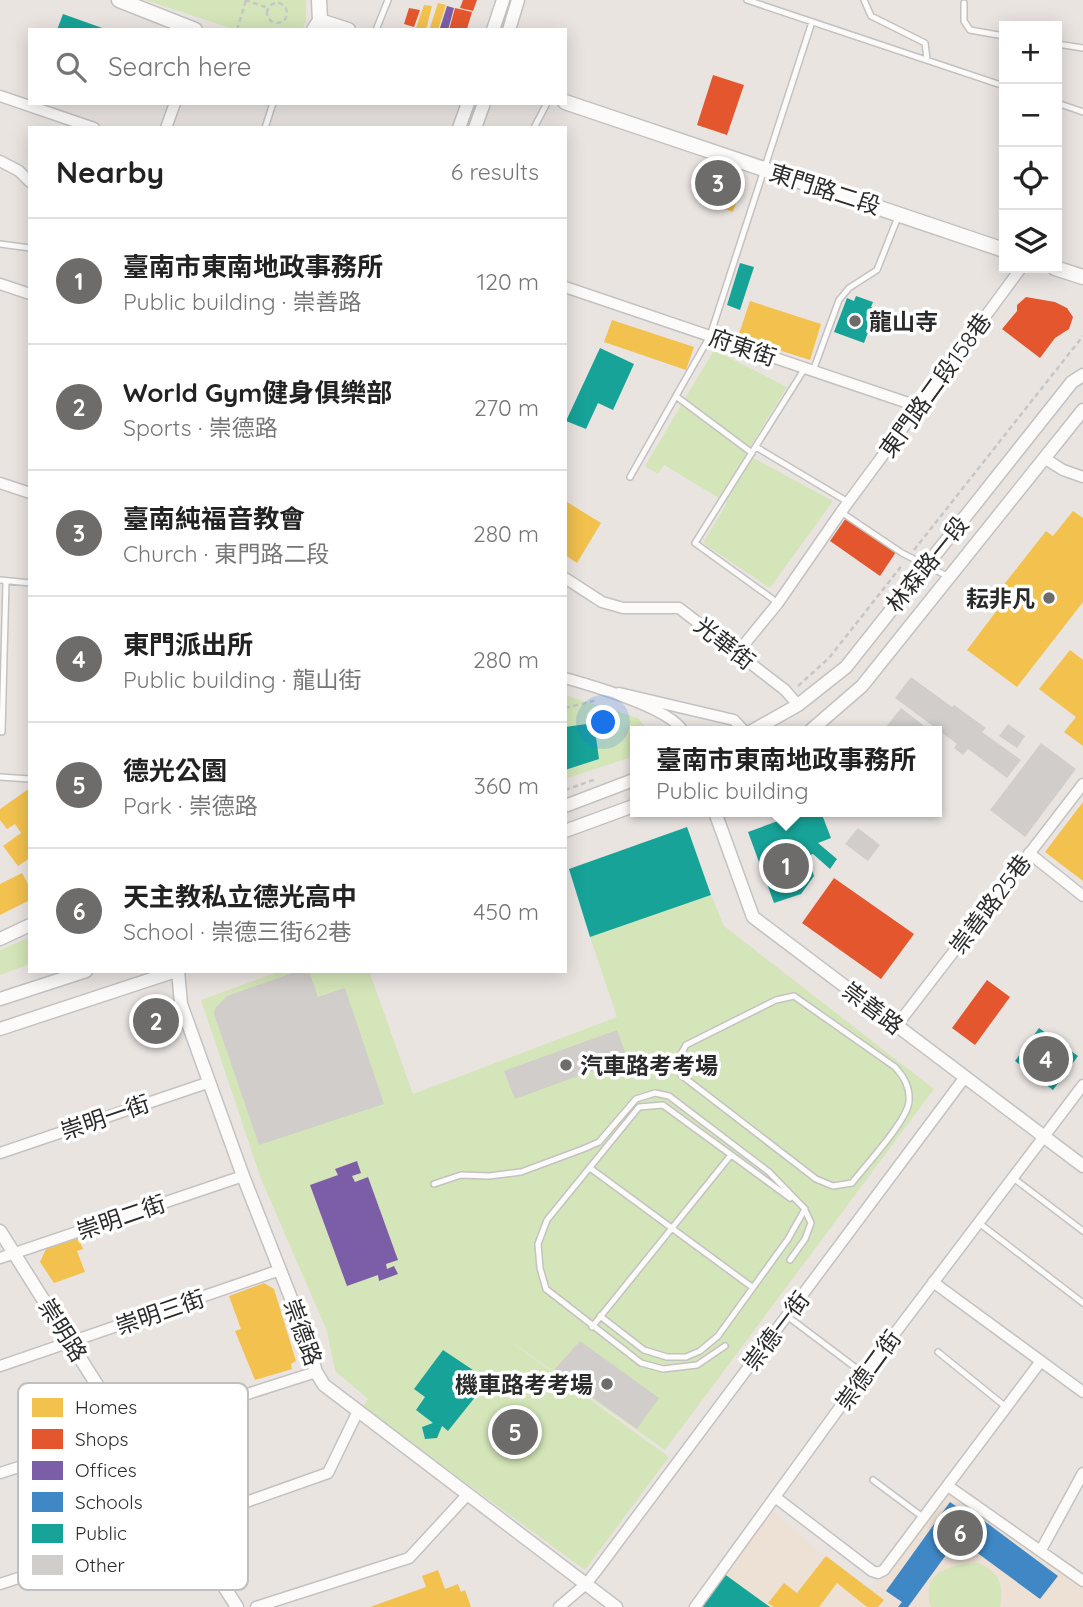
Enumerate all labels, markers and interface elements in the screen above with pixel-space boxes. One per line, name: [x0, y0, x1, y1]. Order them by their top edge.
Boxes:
map controls: [999, 21, 1062, 273]
button: +: [999, 21, 1062, 84]
search box: [28, 28, 567, 105]
icon: search: [52, 48, 90, 86]
text: Search here: [108, 50, 252, 83]
button: −: [999, 84, 1062, 147]
button: locate: [999, 147, 1062, 210]
text: Nearby: [56, 153, 164, 191]
text: 6 results: [451, 157, 539, 186]
pin: 3: [695, 157, 741, 209]
street label: 東門路二段: [766, 157, 884, 221]
button: layers: [999, 210, 1062, 273]
text: 臺南市東南地政事務所: [123, 250, 383, 283]
text: 1: [75, 267, 83, 296]
text: 120 m: [477, 267, 539, 296]
text: Public building · 崇善路: [123, 287, 362, 316]
place label: 龍山寺: [869, 307, 938, 336]
street label: 東門路二段158巷: [873, 307, 997, 463]
marker: 龍山寺: [847, 313, 863, 329]
street label: 府東街: [706, 322, 780, 372]
text: World Gym健身俱樂部: [123, 376, 392, 409]
text: 2: [72, 393, 86, 422]
text: 270 m: [474, 393, 539, 422]
text: Sports · 崇德路: [123, 413, 278, 442]
text: 臺南純福音教會: [123, 502, 305, 535]
street label: 林森路一段: [880, 510, 974, 618]
text: 3: [73, 519, 85, 548]
text: 280 m: [473, 519, 539, 548]
text: Church · 東門路二段: [123, 539, 330, 568]
place label: 耘非凡: [966, 584, 1035, 613]
marker: 耘非凡: [1041, 590, 1057, 606]
street label: 光華街: [689, 610, 761, 676]
text: 東門派出所: [123, 628, 253, 661]
text: 4: [72, 645, 86, 674]
text: 280 m: [473, 645, 539, 674]
text: Public building · 龍山街: [123, 665, 362, 694]
your location: [586, 705, 620, 739]
popup: [630, 726, 942, 817]
text: 臺南市東南地政事務所: [656, 743, 916, 776]
text: 德光公園: [123, 754, 227, 787]
text: 5: [72, 771, 86, 800]
text: 360 m: [474, 771, 539, 800]
text: Public building: [656, 776, 809, 805]
text: Park · 崇德路: [123, 791, 258, 820]
pin: 1: [763, 840, 809, 892]
street label: 崇善路25巷: [943, 848, 1037, 960]
text: 天主教私立德光高中: [123, 880, 357, 913]
text: 6: [73, 897, 85, 926]
text: 450 m: [473, 897, 539, 926]
text: School · 崇德三街62巷: [123, 917, 351, 946]
street label: 崇善路: [837, 976, 909, 1040]
pin: 2: [133, 995, 179, 1047]
pin: 4: [1023, 1033, 1069, 1085]
place label: 汽車路考考場: [580, 1051, 718, 1080]
marker: 汽車路考考場: [558, 1057, 574, 1073]
street label: 崇明一街: [57, 1088, 153, 1146]
street label: 崇明二街: [73, 1188, 169, 1246]
street label: 崇明三街: [112, 1283, 208, 1341]
street label: 崇德一街: [737, 1286, 815, 1376]
street label: 崇明路: [32, 1293, 94, 1367]
street label: 崇德路: [278, 1295, 328, 1369]
street label: 崇德二街: [829, 1324, 907, 1416]
place label: 機車路考考場: [455, 1370, 593, 1399]
marker: 機車路考考場: [599, 1376, 615, 1392]
legend: [18, 1383, 248, 1590]
text: Homes: [75, 1395, 137, 1419]
pin: 5: [492, 1406, 538, 1458]
text: Shops: [75, 1427, 128, 1451]
text: Offices: [75, 1458, 137, 1482]
text: Schools: [75, 1490, 143, 1514]
pin: 6: [937, 1507, 983, 1559]
text: Public: [75, 1521, 127, 1545]
text: Other: [75, 1553, 126, 1577]

